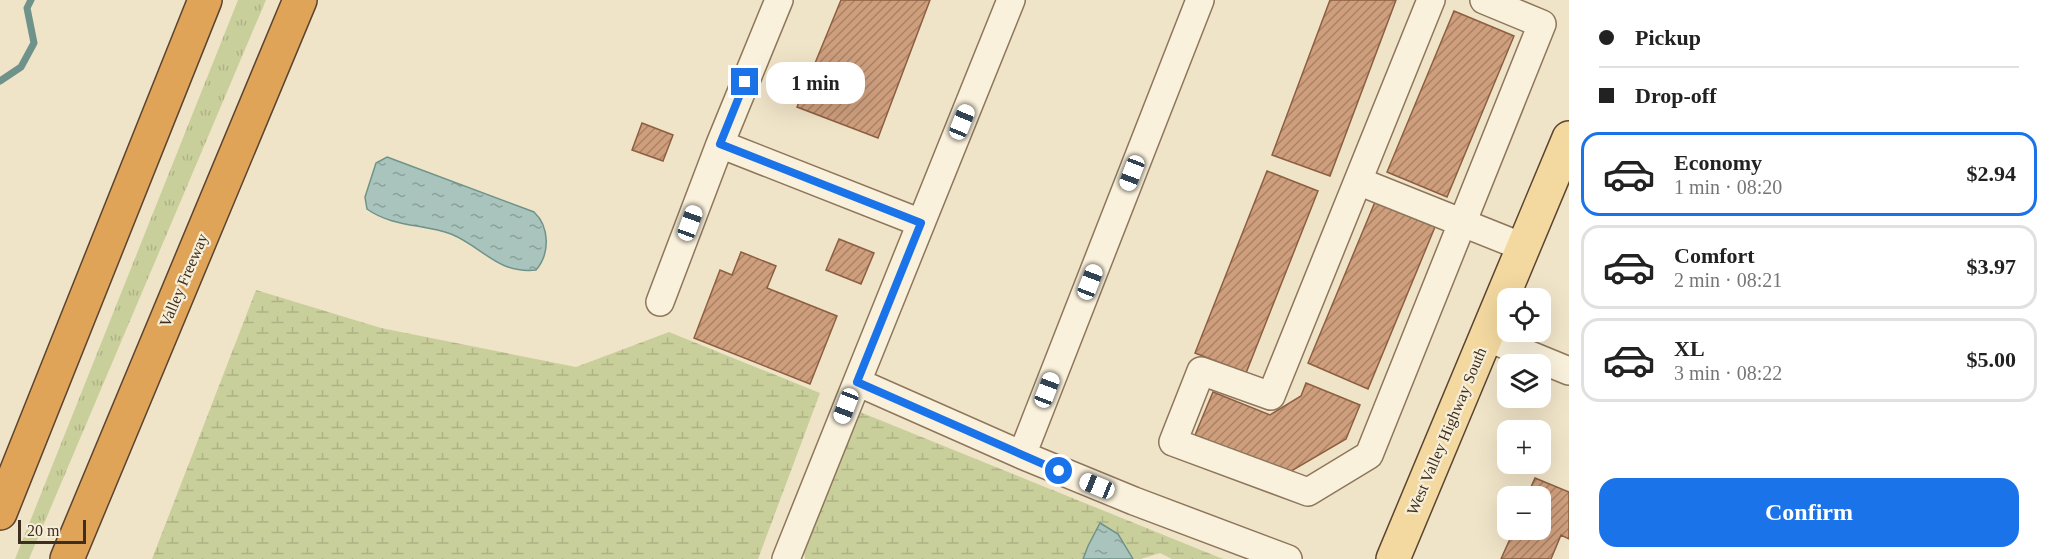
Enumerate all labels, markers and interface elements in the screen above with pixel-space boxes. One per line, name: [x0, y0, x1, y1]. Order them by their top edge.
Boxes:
text: Pickup: [1635, 25, 1701, 50]
callout: 1 min: [766, 61, 865, 103]
route end: [731, 68, 758, 95]
text: 1 min: [791, 72, 840, 94]
text: Drop-off: [1635, 83, 1716, 108]
car: [947, 102, 977, 142]
icon: car: [1602, 147, 1656, 201]
text: Economy: [1674, 150, 1762, 175]
car: [1117, 153, 1147, 193]
text: $2.94: [1967, 161, 2016, 186]
text: 1 min · 08:20: [1674, 176, 1782, 198]
car: [675, 203, 705, 243]
street label: Valley Freeway: [156, 231, 212, 330]
icon: car: [1602, 240, 1656, 294]
text: Comfort: [1674, 243, 1755, 268]
text: $3.97: [1967, 254, 2016, 279]
car: [1075, 262, 1105, 302]
text: 2 min · 08:21: [1674, 269, 1782, 291]
map controls: [1497, 288, 1551, 540]
button: locate: [1497, 288, 1551, 342]
icon: car: [1602, 333, 1656, 387]
text: XL: [1674, 336, 1705, 361]
street label: West Valley Highway South: [1403, 345, 1490, 518]
text: $5.00: [1967, 347, 2016, 372]
button: layers: [1497, 354, 1551, 408]
text: 3 min · 08:22: [1674, 362, 1782, 384]
car: [1032, 370, 1062, 410]
car: [831, 386, 861, 426]
button: +: [1497, 420, 1551, 474]
route start: [1045, 457, 1072, 484]
car: [1077, 471, 1117, 501]
button: Confirm: [1599, 478, 2019, 547]
button: −: [1497, 486, 1551, 540]
scale bar: [18, 517, 86, 544]
text: 20 m: [27, 522, 59, 539]

